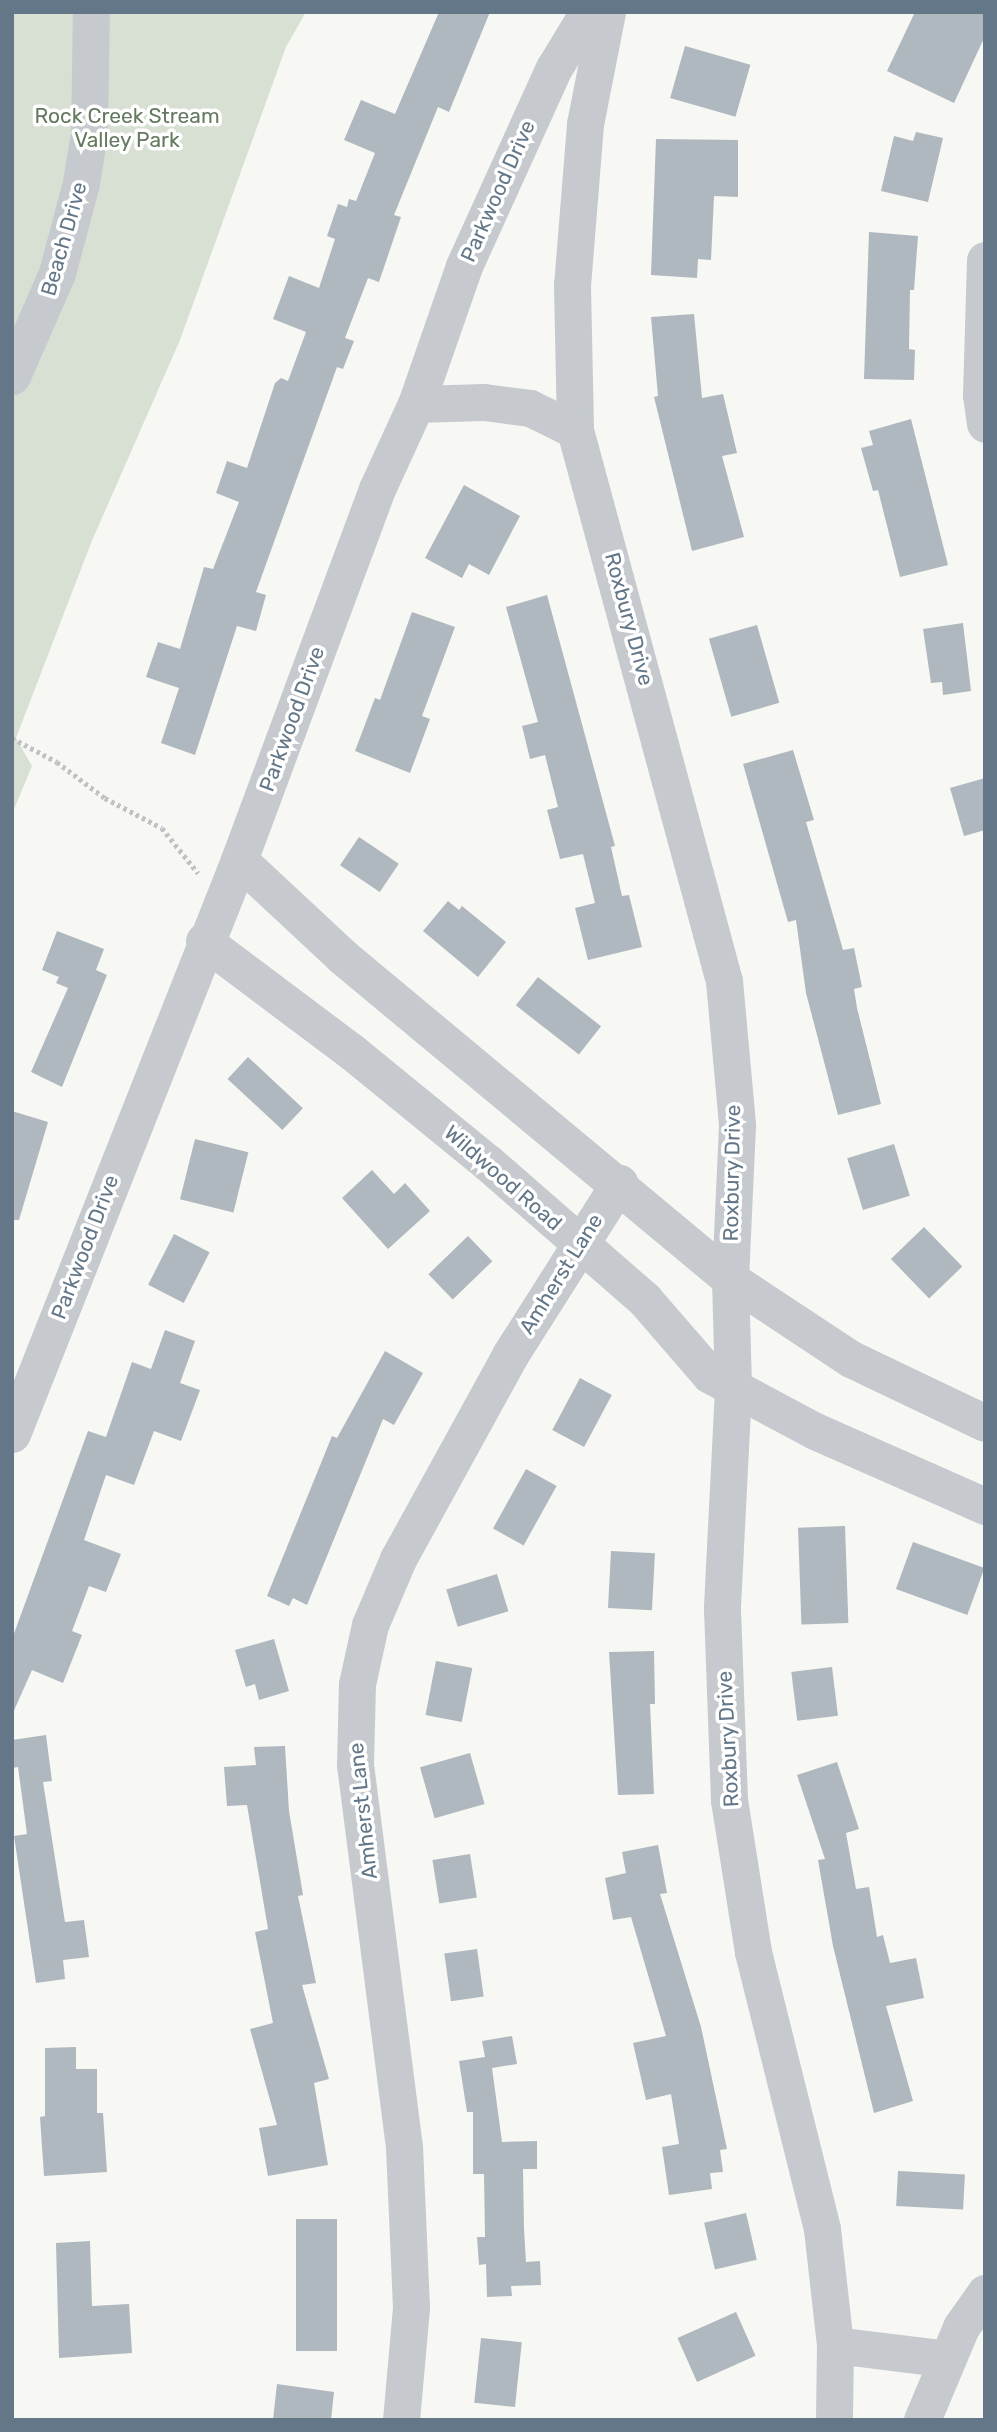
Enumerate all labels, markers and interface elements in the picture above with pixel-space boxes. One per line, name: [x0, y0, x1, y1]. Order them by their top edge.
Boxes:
park label: Rock Creek Stream Valley Park: [34, 103, 220, 153]
street label: Parkwood Drive: [455, 116, 541, 266]
street label: Beach Drive: [36, 179, 92, 299]
street label: Roxbury Drive: [599, 550, 659, 688]
street label: Parkwood Drive: [254, 643, 330, 795]
street label: Roxbury Drive: [718, 1104, 746, 1242]
street label: Wildwood Road: [439, 1120, 567, 1236]
street label: Parkwood Drive: [46, 1171, 124, 1323]
street label: Amherst Lane: [514, 1209, 608, 1339]
street label: Roxbury Drive: [712, 1670, 744, 1808]
street label: Amherst Lane: [343, 1741, 383, 1881]

